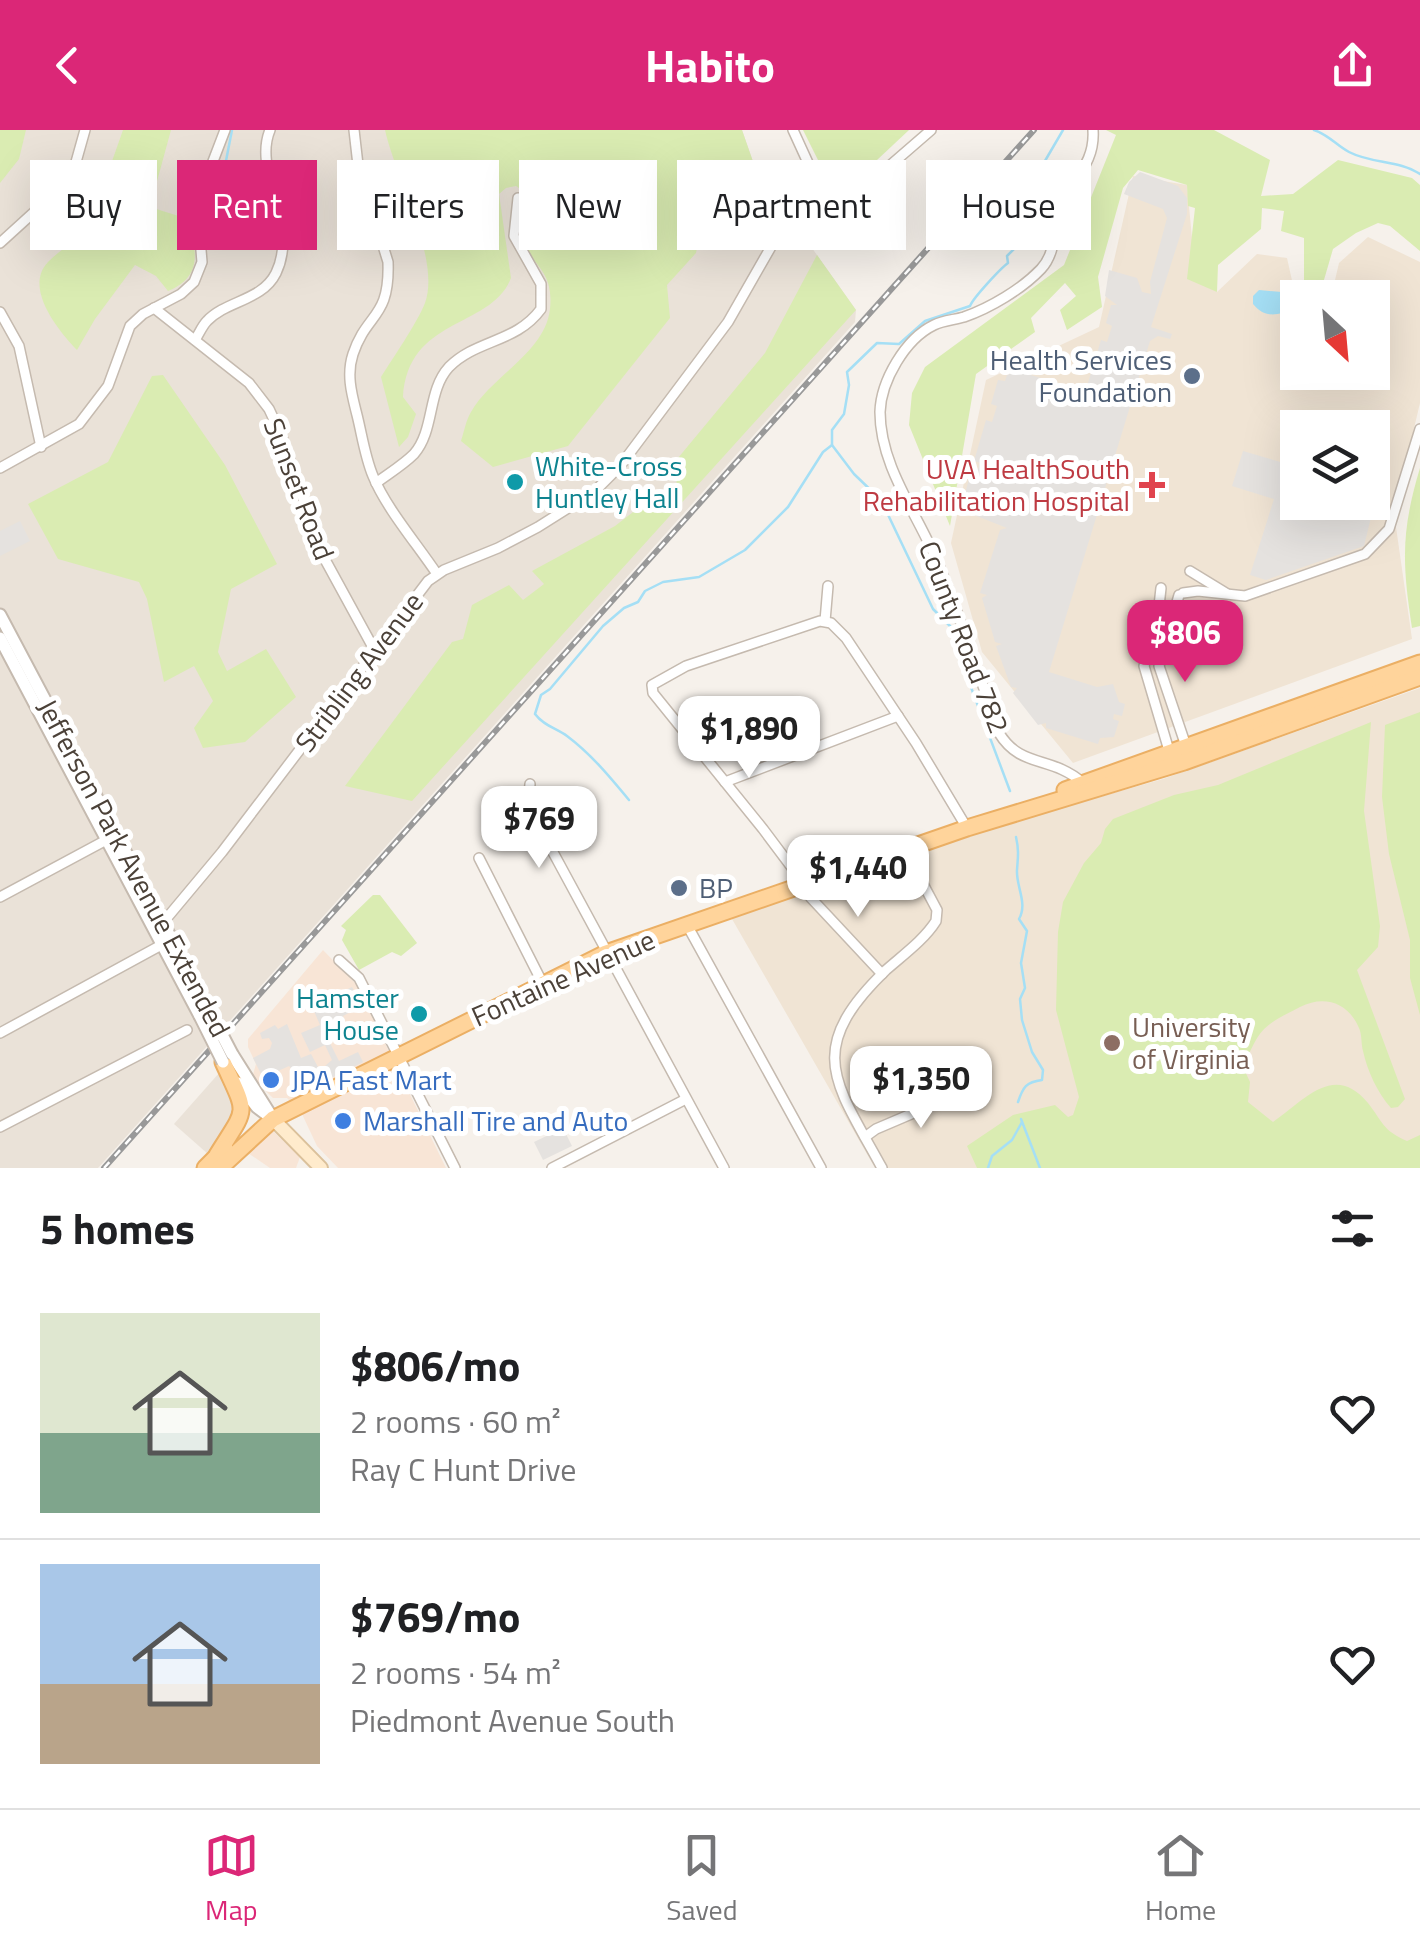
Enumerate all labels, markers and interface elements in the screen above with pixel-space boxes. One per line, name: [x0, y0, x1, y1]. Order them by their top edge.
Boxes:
text: Habito: [645, 31, 775, 99]
icon: back: [40, 38, 95, 93]
icon: share: [1325, 38, 1380, 93]
chip: Buy: [30, 160, 157, 250]
chip: Rent: [177, 160, 317, 250]
chip: Filters: [337, 160, 499, 250]
chip: New: [519, 160, 657, 250]
chip: Apartment: [677, 160, 906, 250]
chip: House: [926, 160, 1091, 250]
north arrow: [1280, 280, 1390, 390]
map controls: [1280, 280, 1390, 520]
place label: Health Services Foundation: [990, 338, 1172, 413]
marker: Health Services Foundation: [1181, 365, 1203, 387]
button: layers: [1280, 410, 1390, 520]
street label: Sunset Road: [253, 412, 346, 566]
place label: White-Cross Huntley Hall: [535, 444, 683, 519]
place label: UVA HealthSouth Rehabilitation Hospital: [863, 447, 1130, 522]
marker: White-Cross Huntley Hall: [504, 471, 526, 493]
marker: UVA HealthSouth Rehabilitation Hospital: [1139, 472, 1165, 498]
street label: County Road 782: [908, 534, 1021, 739]
street label: Stribling Avenue: [284, 582, 433, 761]
pin: $806: [1126, 600, 1244, 685]
text: $806: [1149, 608, 1221, 656]
street label: Jefferson Park Avenue Extended: [27, 691, 242, 1045]
pin: $1,890: [668, 696, 830, 781]
text: $1,890: [700, 704, 798, 752]
pin: $769: [480, 786, 598, 871]
text: $769: [503, 794, 575, 842]
pin: $1,440: [777, 835, 939, 920]
text: $1,440: [809, 843, 907, 891]
place label: BP: [699, 866, 733, 909]
marker: BP: [668, 877, 690, 899]
street label: Fontaine Avenue: [464, 918, 661, 1037]
place label: Hamster House: [296, 976, 399, 1051]
marker: Hamster House: [408, 1003, 430, 1025]
place label: University of Virginia: [1132, 1005, 1251, 1080]
marker: University of Virginia: [1101, 1032, 1123, 1054]
pin: $1,350: [840, 1046, 1002, 1131]
text: $1,350: [872, 1054, 970, 1102]
place label: JPA Fast Mart: [291, 1058, 452, 1101]
marker: JPA Fast Mart: [260, 1069, 282, 1091]
place label: Marshall Tire and Auto: [363, 1099, 628, 1142]
marker: Marshall Tire and Auto: [332, 1110, 354, 1132]
text: 5 homes: [40, 1196, 195, 1260]
icon: filters: [1325, 1201, 1380, 1256]
text: $806/mo: [350, 1333, 520, 1397]
icon: home: [120, 1353, 240, 1473]
icon: heart: [1325, 1386, 1380, 1441]
text: 2 rooms · 60 m²: [350, 1397, 561, 1445]
text: Ray C Hunt Drive: [350, 1445, 576, 1493]
text: $769/mo: [350, 1584, 520, 1648]
icon: home: [120, 1604, 240, 1724]
icon: heart: [1325, 1637, 1380, 1692]
text: 2 rooms · 54 m²: [350, 1648, 561, 1696]
text: Piedmont Avenue South: [350, 1696, 675, 1744]
tab: Map: [204, 1828, 259, 1931]
tab: Saved: [666, 1828, 738, 1931]
tab: Home: [1145, 1828, 1216, 1931]

